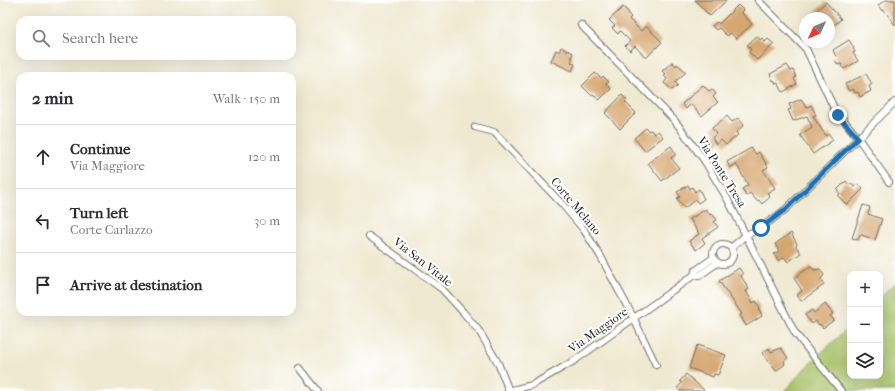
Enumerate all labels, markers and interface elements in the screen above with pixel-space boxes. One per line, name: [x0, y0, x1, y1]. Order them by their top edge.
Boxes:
north arrow: [799, 12, 835, 48]
search box: [16, 16, 296, 60]
icon: search: [30, 27, 52, 49]
text: Search here: [62, 29, 138, 47]
text: 2 min: [32, 88, 73, 108]
text: Walk · 150 m: [213, 91, 280, 106]
route end: [829, 106, 847, 124]
street label: Via Ponte Tresa: [694, 133, 749, 210]
text: Continue: [70, 140, 130, 158]
icon: ahead: [32, 146, 54, 168]
text: 120 m: [248, 149, 280, 164]
text: Via Maggiore: [70, 158, 145, 173]
street label: Corte Melano: [548, 174, 604, 238]
text: Turn left: [70, 204, 128, 222]
icon: left: [32, 210, 54, 232]
text: 30 m: [254, 213, 280, 228]
route start: [752, 219, 770, 237]
text: Corte Carlazzo: [70, 222, 153, 237]
street label: Via San Vitale: [390, 234, 455, 289]
map controls: [847, 271, 883, 379]
button: +: [847, 271, 883, 307]
icon: arrive: [32, 274, 54, 296]
text: Arrive at destination: [70, 276, 202, 294]
street label: Via Maggiore: [565, 304, 630, 356]
button: −: [847, 307, 883, 343]
button: layers: [847, 343, 883, 379]

